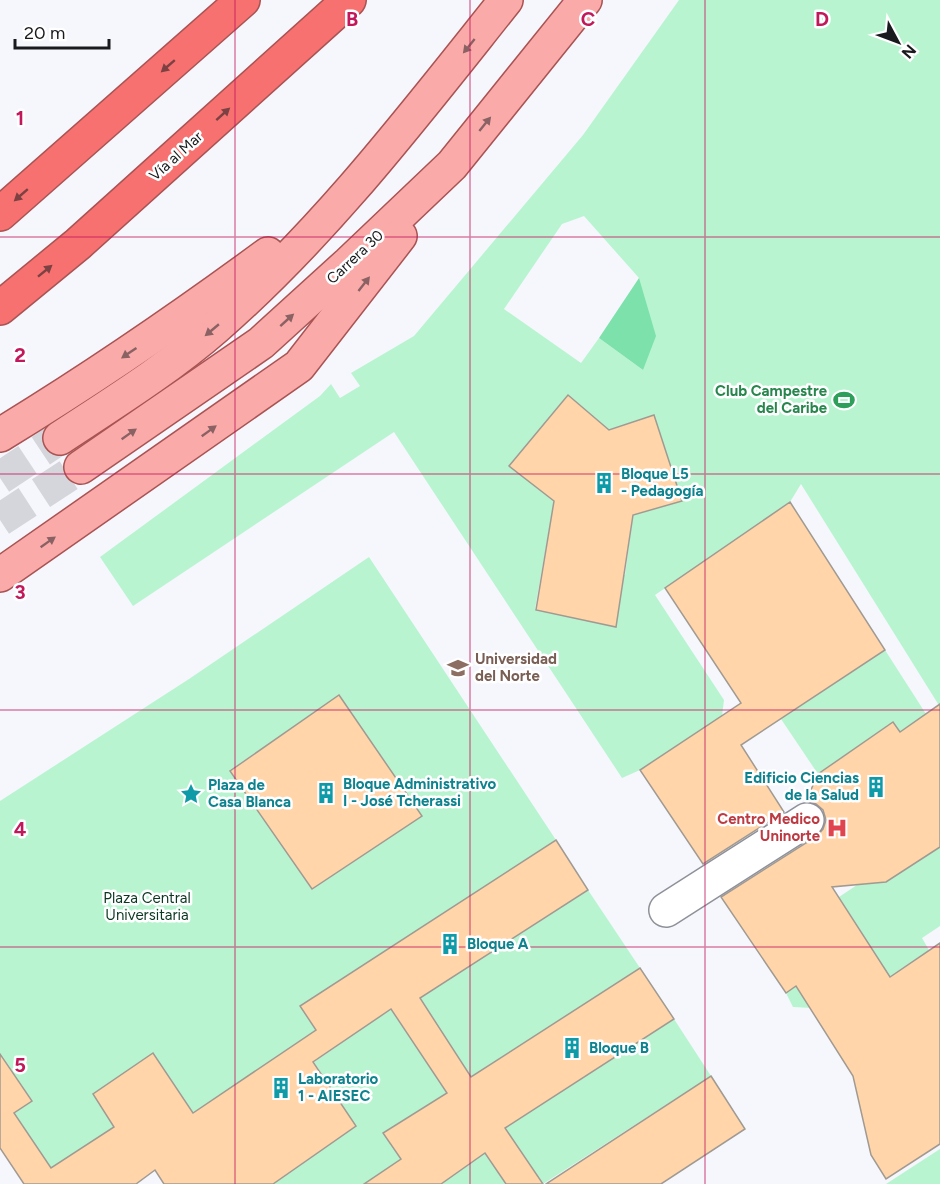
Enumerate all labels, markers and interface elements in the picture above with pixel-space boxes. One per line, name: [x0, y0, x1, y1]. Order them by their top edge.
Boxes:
text: B: [346, 7, 358, 31]
text: C: [581, 7, 595, 31]
text: D: [815, 7, 829, 31]
scale bar: [15, 12, 110, 50]
north arrow: [868, 12, 928, 72]
text: 20 m: [24, 22, 65, 44]
one-way arrow: [464, 38, 476, 53]
text: N: [898, 41, 920, 62]
one-way arrow: [161, 59, 176, 72]
text: 1: [16, 106, 24, 130]
one-way arrow: [215, 108, 230, 121]
one-way arrow: [478, 117, 491, 132]
street label: Vía al Mar: [146, 127, 206, 185]
one-way arrow: [14, 188, 29, 201]
street label: Carrera 30: [323, 226, 387, 288]
one-way arrow: [37, 264, 53, 277]
one-way arrow: [358, 276, 371, 292]
one-way arrow: [279, 314, 294, 327]
one-way arrow: [205, 323, 220, 336]
text: 2: [14, 343, 26, 367]
one-way arrow: [121, 347, 137, 358]
place label: Club Campestre del Caribe: [715, 382, 828, 417]
sports icon: Club Campestre del Caribe: [832, 388, 856, 412]
one-way arrow: [200, 425, 216, 437]
one-way arrow: [121, 429, 137, 440]
place label: Bloque L5 - Pedagogía: [621, 465, 704, 500]
building icon: Bloque L5 - Pedagogía: [592, 471, 616, 495]
one-way arrow: [40, 536, 56, 548]
text: 3: [14, 580, 26, 604]
place label: Universidad del Norte: [475, 650, 557, 685]
school or university icon: Universidad del Norte: [446, 656, 470, 680]
place label: Edificio Ciencias de la Salud: [744, 769, 859, 804]
place label: Bloque Administrativo I - José Tcherassi: [343, 775, 497, 810]
building icon: Edificio Ciencias de la Salud: [864, 775, 888, 799]
place label: Plaza de Casa Blanca: [208, 776, 291, 811]
building icon: Bloque Administrativo I - José Tcherassi: [314, 781, 338, 805]
place icon: Plaza de Casa Blanca: [179, 782, 203, 806]
place label: Centro Medico Uninorte: [717, 810, 821, 845]
hospital icon: Centro Medico Uninorte: [825, 816, 849, 840]
text: 4: [14, 817, 27, 841]
park label: Plaza Central Universitaria: [103, 889, 191, 924]
building icon: Bloque A: [438, 932, 462, 956]
place label: Bloque A: [467, 935, 529, 953]
building icon: Bloque B: [560, 1036, 584, 1060]
place label: Bloque B: [589, 1039, 649, 1057]
text: 5: [14, 1053, 26, 1077]
place label: Laboratorio 1 - AIESEC: [298, 1070, 379, 1105]
building icon: Laboratorio 1 - AIESEC: [269, 1076, 293, 1100]

